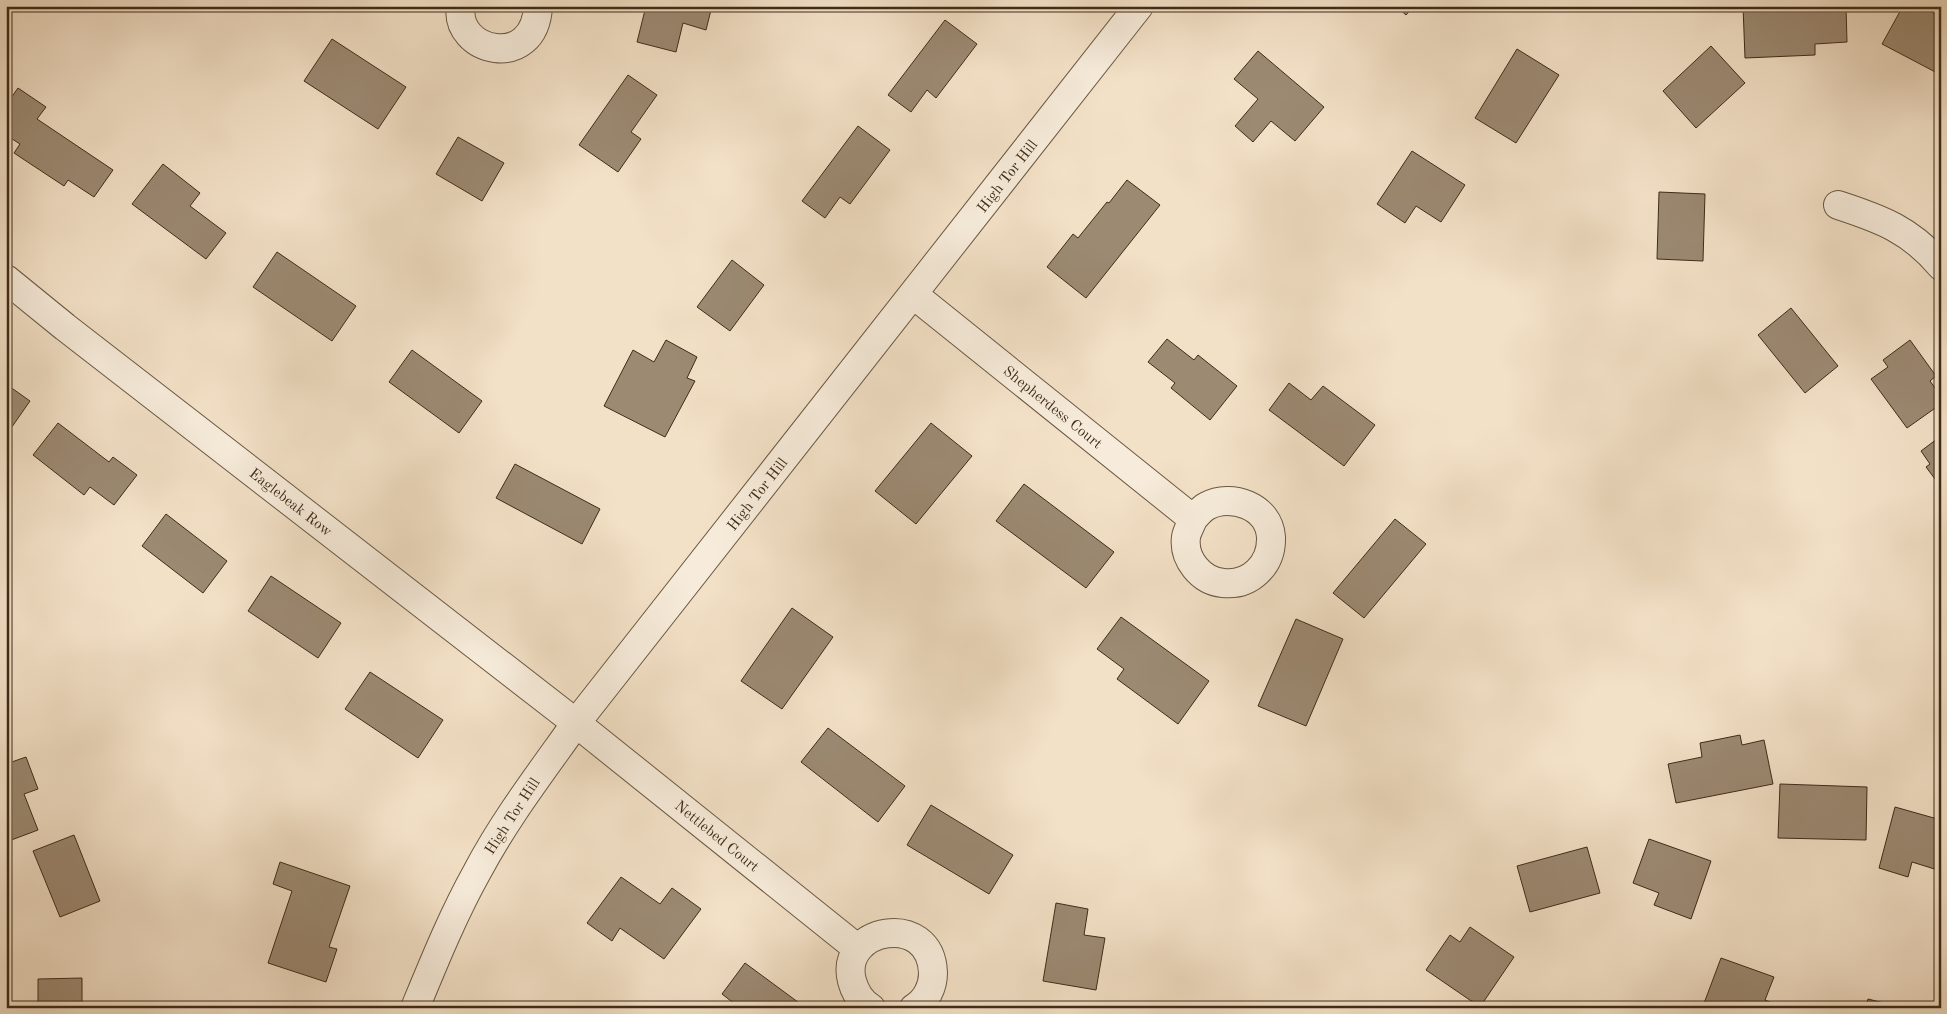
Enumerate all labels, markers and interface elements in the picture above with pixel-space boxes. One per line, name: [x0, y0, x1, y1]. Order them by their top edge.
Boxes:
street label: High Tor Hill: [975, 138, 1041, 216]
street label: Shepherdess Court: [1000, 364, 1104, 452]
street label: High Tor Hill: [725, 456, 791, 534]
street label: Eaglebeak Row: [246, 466, 335, 540]
street label: High Tor Hill: [483, 776, 543, 858]
street label: Nettlebed Court: [671, 799, 761, 876]

